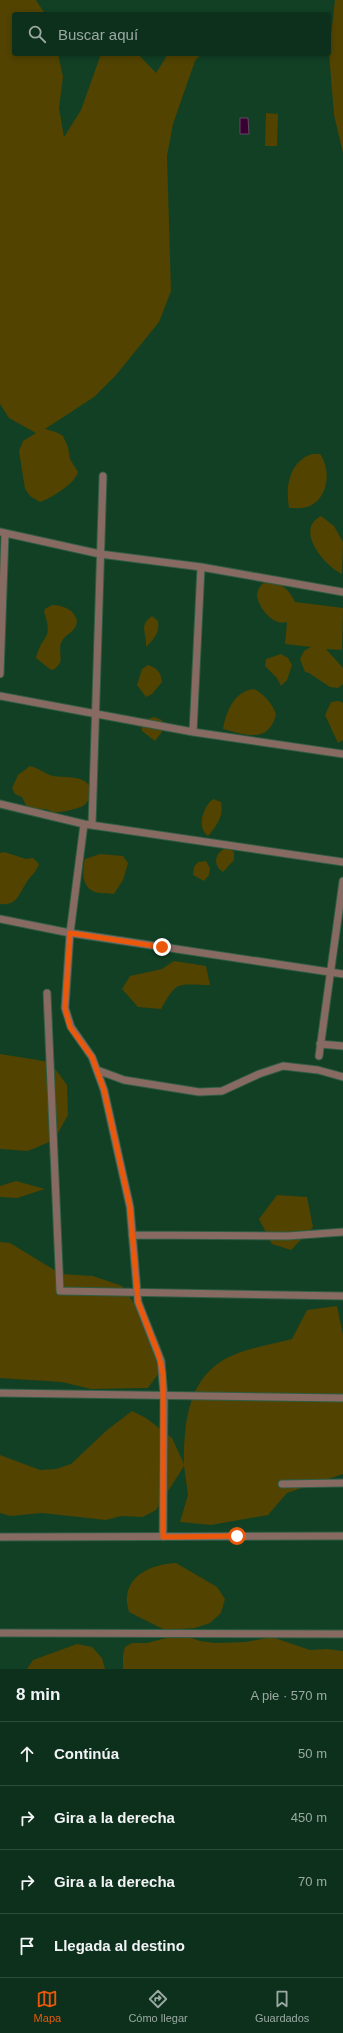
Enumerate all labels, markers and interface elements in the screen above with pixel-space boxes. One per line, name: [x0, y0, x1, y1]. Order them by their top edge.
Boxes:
search box: [12, 12, 331, 56]
icon: search: [26, 23, 48, 45]
text: Buscar aquí: [58, 26, 138, 43]
route end: [153, 938, 171, 956]
route start: [228, 1527, 246, 1545]
text: 8 min: [16, 1685, 60, 1704]
text: A pie · 570 m: [250, 1688, 327, 1703]
icon: ahead: [16, 1743, 38, 1765]
text: Continúa: [54, 1745, 119, 1762]
text: 50 m: [298, 1746, 327, 1761]
icon: right: [16, 1807, 38, 1829]
text: Gira a la derecha: [54, 1809, 175, 1826]
text: 450 m: [291, 1810, 327, 1825]
icon: right: [16, 1871, 38, 1893]
text: Gira a la derecha: [54, 1873, 175, 1890]
text: 70 m: [298, 1874, 327, 1889]
icon: arrive: [16, 1935, 38, 1957]
text: Llegada al destino: [54, 1937, 185, 1954]
tab: Mapa: [34, 1988, 61, 2024]
tab: Cómo llegar: [128, 1988, 188, 2024]
tab: Guardados: [255, 1988, 309, 2024]

